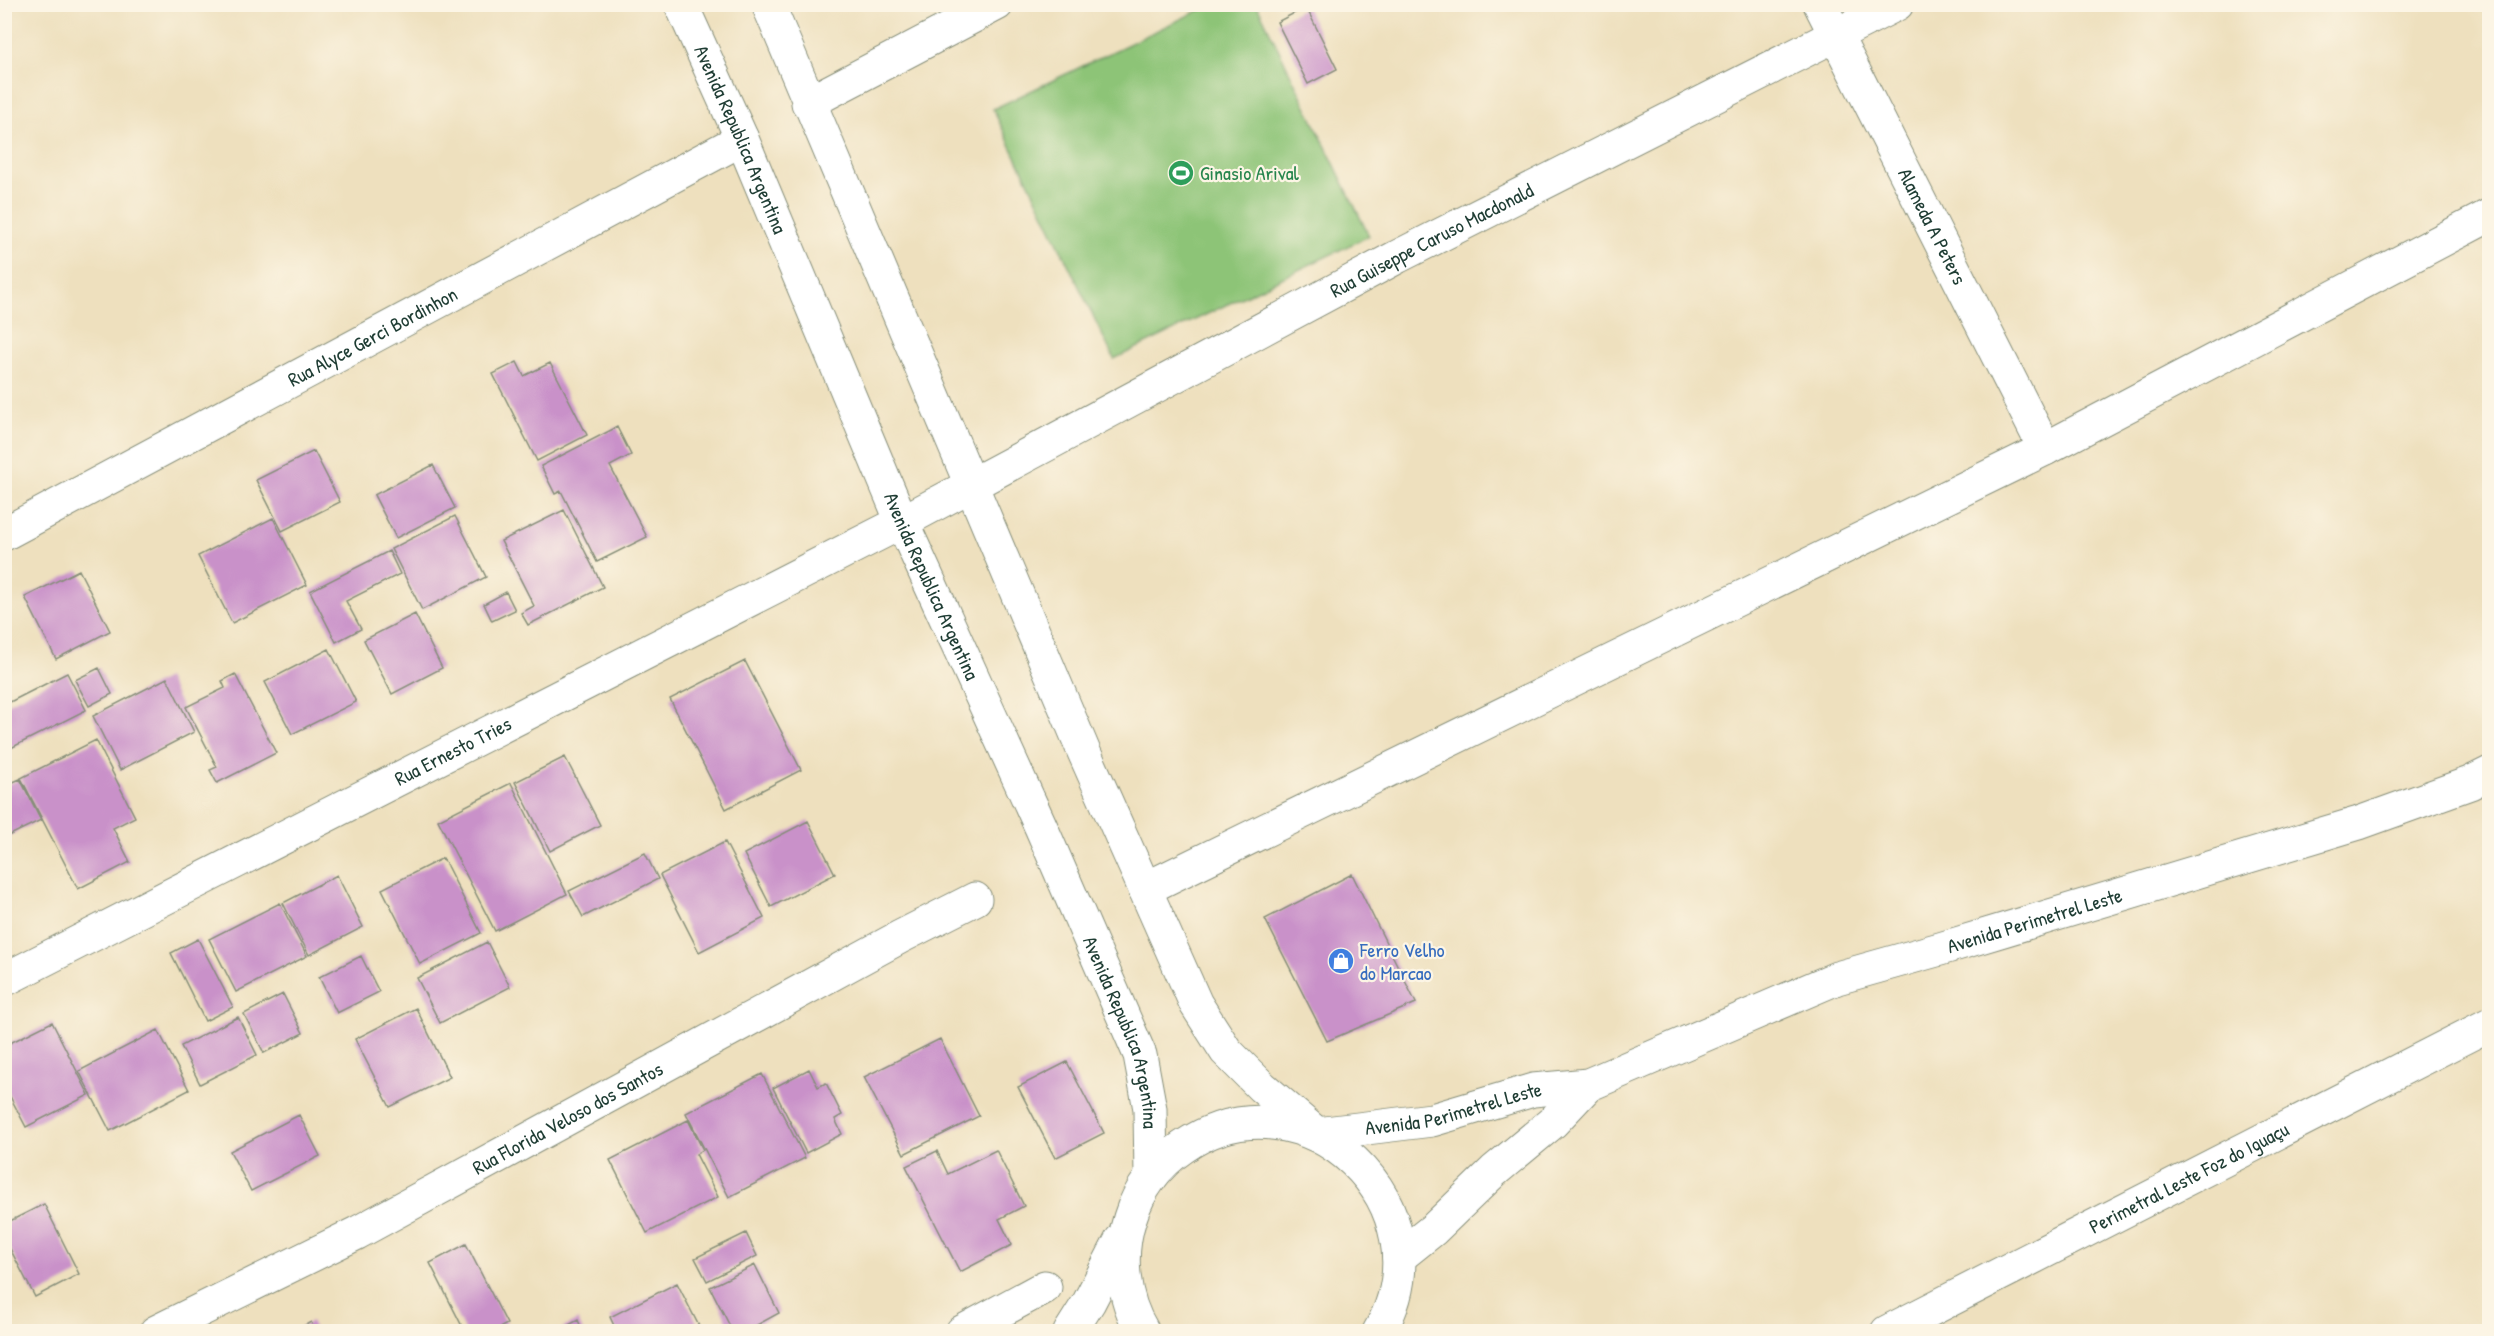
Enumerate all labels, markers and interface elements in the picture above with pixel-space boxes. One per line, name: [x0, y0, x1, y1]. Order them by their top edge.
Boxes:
street label: Avenida Republica Argentina: [688, 41, 794, 238]
sports icon: Ginasio Arival: [1166, 158, 1196, 188]
place label: Ginasio Arival: [1200, 159, 1300, 186]
street label: Alameda A Peters: [1892, 163, 1974, 289]
street label: Rua Guiseppe Caruso Macdonald: [1325, 176, 1538, 303]
street label: Rua Alyce Gerci Bordinhon: [283, 280, 462, 393]
street label: Avenida Republica Argentina: [878, 488, 986, 684]
street label: Rua Ernesto Tries: [390, 709, 516, 792]
street label: Avenida Perimetrel Leste: [1944, 881, 2125, 959]
street label: Avenida Republica Argentina: [1077, 932, 1164, 1129]
place label: Ferro Velho do Marcao: [1359, 936, 1445, 986]
shop icon: Ferro Velho do Marcao: [1326, 946, 1356, 976]
street label: Rua Florida Veloso dos Santos: [468, 1055, 668, 1180]
street label: Avenida Perimetrel Leste: [1363, 1075, 1543, 1141]
street label: Perimetral Leste Foz do Iguaçu: [2084, 1115, 2293, 1240]

